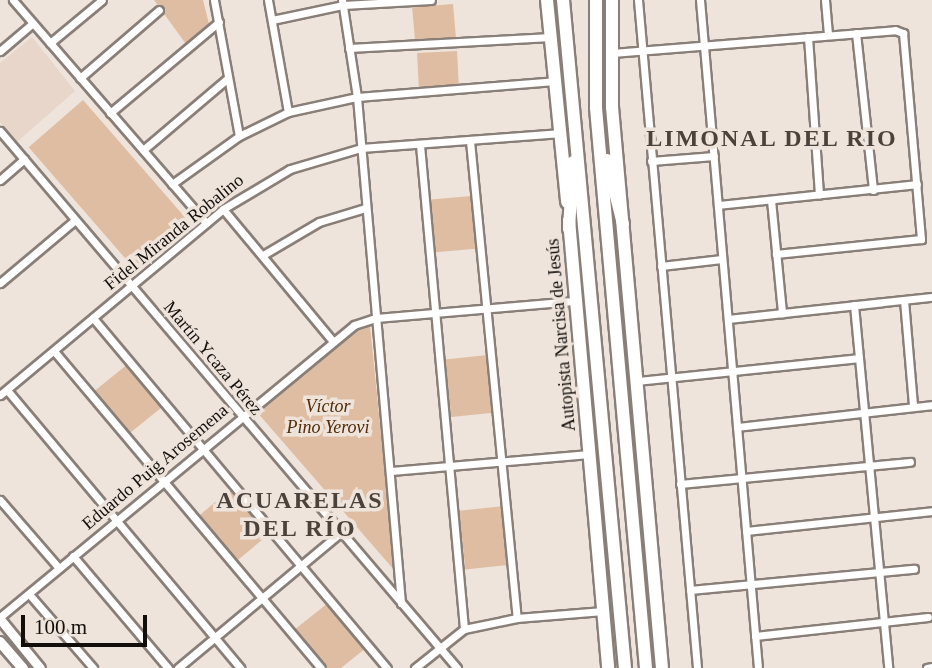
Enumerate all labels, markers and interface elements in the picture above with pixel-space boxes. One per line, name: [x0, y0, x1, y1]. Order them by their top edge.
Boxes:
district label: LIMONAL DEL RIO: [647, 125, 897, 153]
street label: Fidel Miranda Robalino: [100, 169, 248, 295]
street label: Autopista Narcisa de Jesús: [542, 238, 580, 432]
street label: Martín Ycaza Pérez: [159, 296, 267, 420]
park label: Víctor Pino Yerovi: [286, 396, 370, 438]
street label: Eduardo Puig Arosemena: [77, 399, 233, 535]
district label: ACUARELAS DEL RÍO: [217, 487, 383, 543]
scale bar: [24, 602, 150, 646]
text: 100 m: [34, 615, 87, 639]

